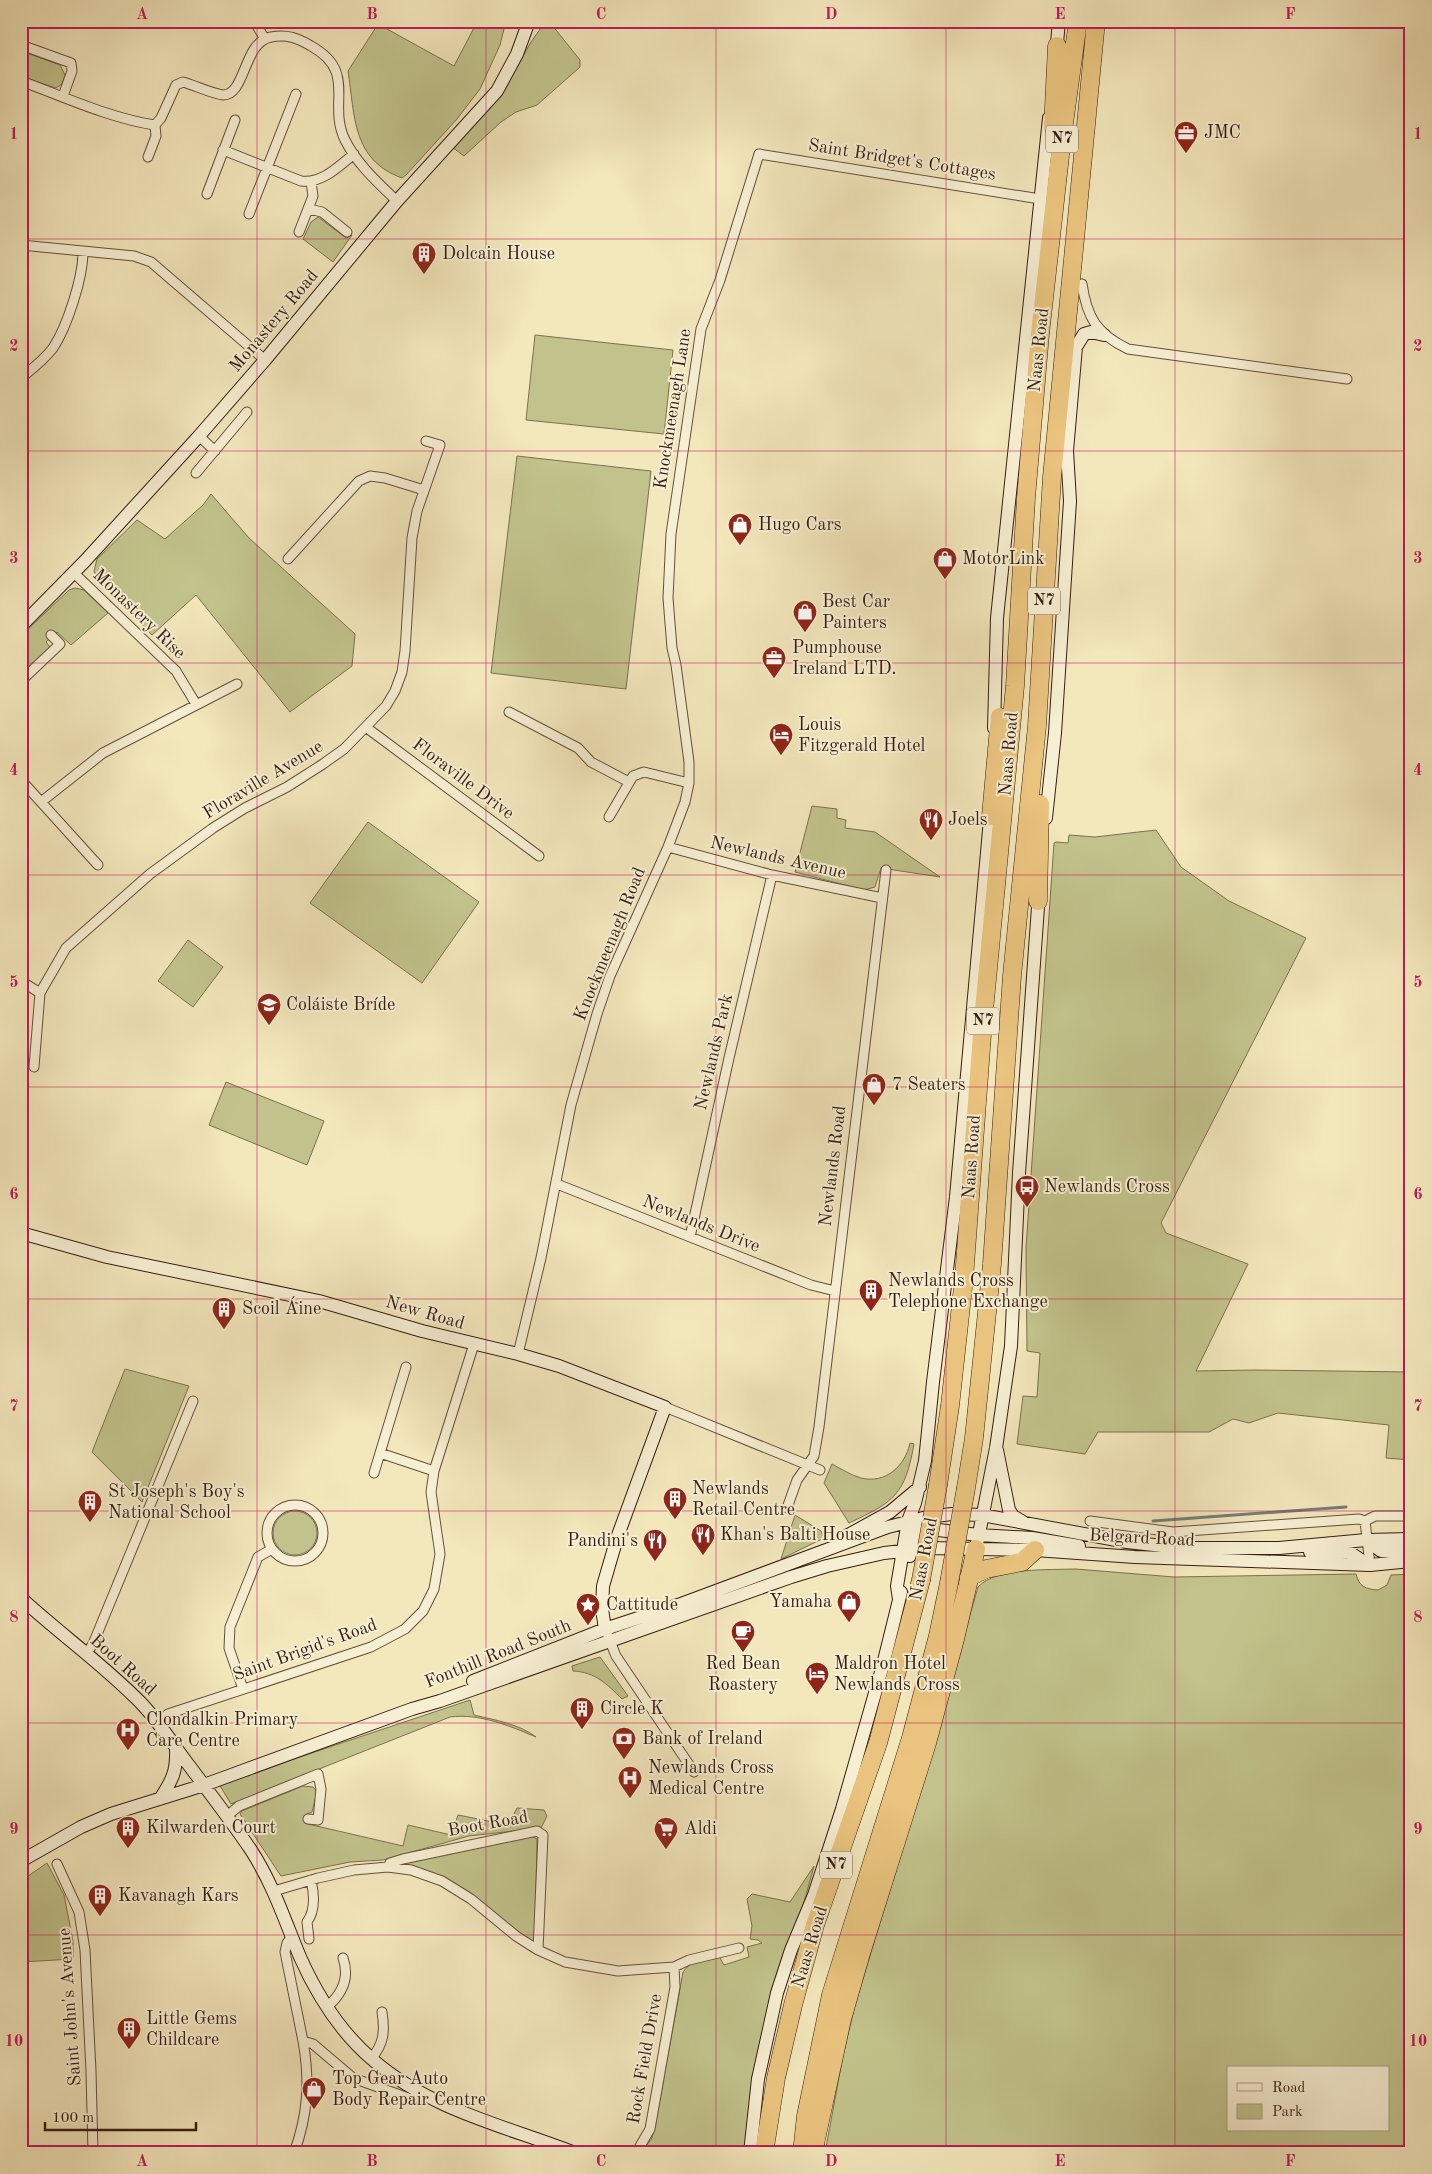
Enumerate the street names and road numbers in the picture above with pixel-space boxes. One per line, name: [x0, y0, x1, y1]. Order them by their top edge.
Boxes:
road number: N7: [1046, 126, 1078, 152]
street label: Saint Bridget's Cottages: [807, 136, 997, 184]
street label: Monastery Road: [226, 267, 322, 375]
street label: Naas Road: [1026, 307, 1052, 393]
street label: Knockmeenagh Lane: [651, 327, 695, 491]
street label: Monastery Rise: [89, 566, 189, 662]
road number: N7: [1028, 588, 1060, 614]
street label: Naas Road: [996, 711, 1022, 797]
street label: Floraville Drive: [409, 735, 517, 823]
street label: Floraville Avenue: [200, 737, 326, 823]
street label: Newlands Avenue: [708, 834, 848, 882]
street label: Knockmeenagh Road: [571, 865, 649, 1023]
street label: Newlands Park: [692, 992, 736, 1112]
road number: N7: [967, 1008, 999, 1034]
street label: Newlands Road: [817, 1104, 849, 1228]
street label: Naas Road: [960, 1114, 984, 1200]
street label: Newlands Drive: [640, 1192, 762, 1256]
street label: New Road: [383, 1293, 467, 1333]
street label: Naas Road: [907, 1516, 941, 1602]
street label: Belgard Road: [1089, 1526, 1195, 1550]
street label: Saint Brigid's Road: [231, 1616, 379, 1684]
street label: Fonthill Road South: [422, 1616, 574, 1692]
street label: Boot Road: [87, 1631, 159, 1699]
street label: Boot Road: [446, 1808, 530, 1840]
road number: N7: [820, 1852, 852, 1878]
street label: Naas Road: [789, 1904, 831, 1990]
street label: Saint John's Avenue: [55, 1927, 85, 2087]
street label: Rock Field Drive: [625, 1992, 665, 2126]

